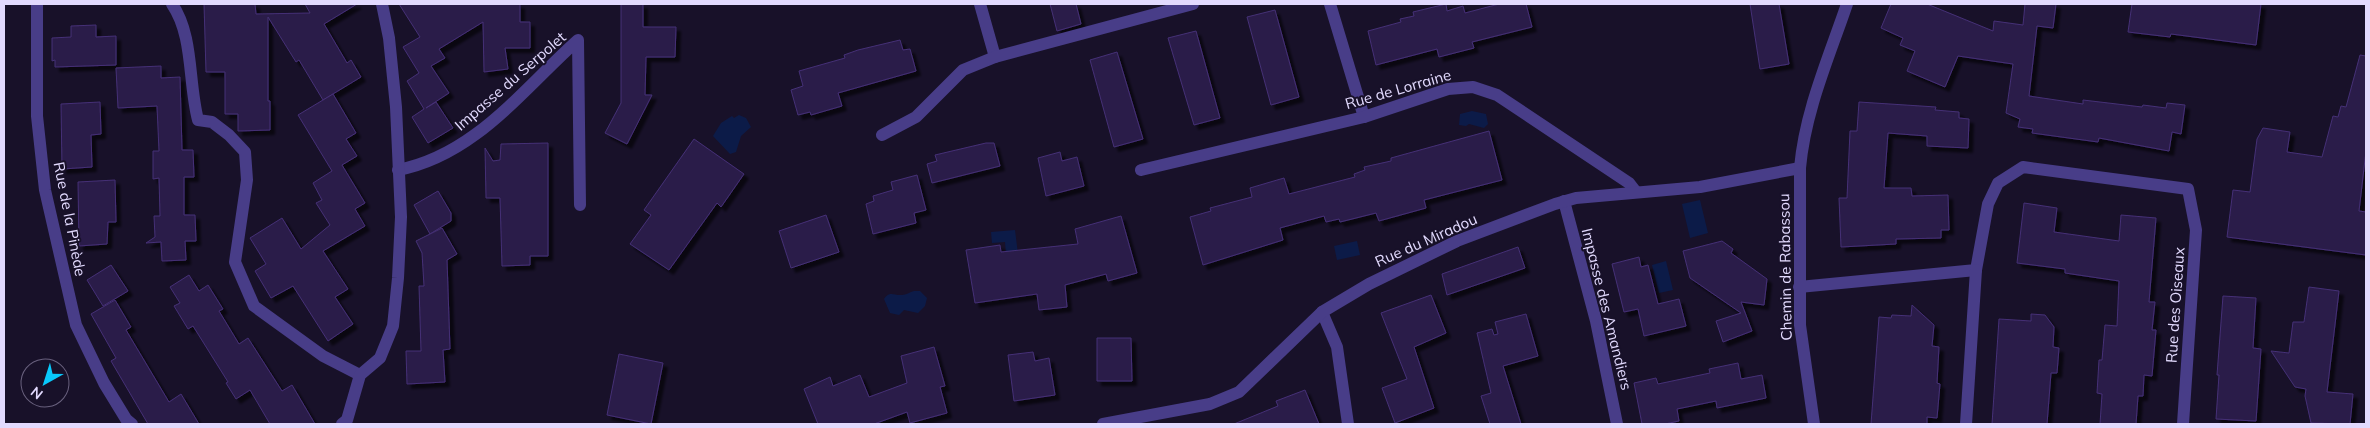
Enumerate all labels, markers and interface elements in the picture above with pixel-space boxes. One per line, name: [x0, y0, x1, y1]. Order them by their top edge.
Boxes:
street label: Impasse du Serpolet: [451, 28, 569, 134]
street label: Rue de Lorraine: [1343, 65, 1453, 113]
street label: Rue de la Pinède: [50, 160, 90, 278]
street label: Chemin de Rabassou: [1774, 193, 1796, 341]
street label: Rue du Miradou: [1372, 209, 1480, 271]
street label: Impasse des Amandiers: [1578, 226, 1636, 392]
street label: Rue des Oiseaux: [2161, 246, 2189, 364]
north arrow: [20, 358, 70, 408]
text: N: [27, 383, 47, 403]

